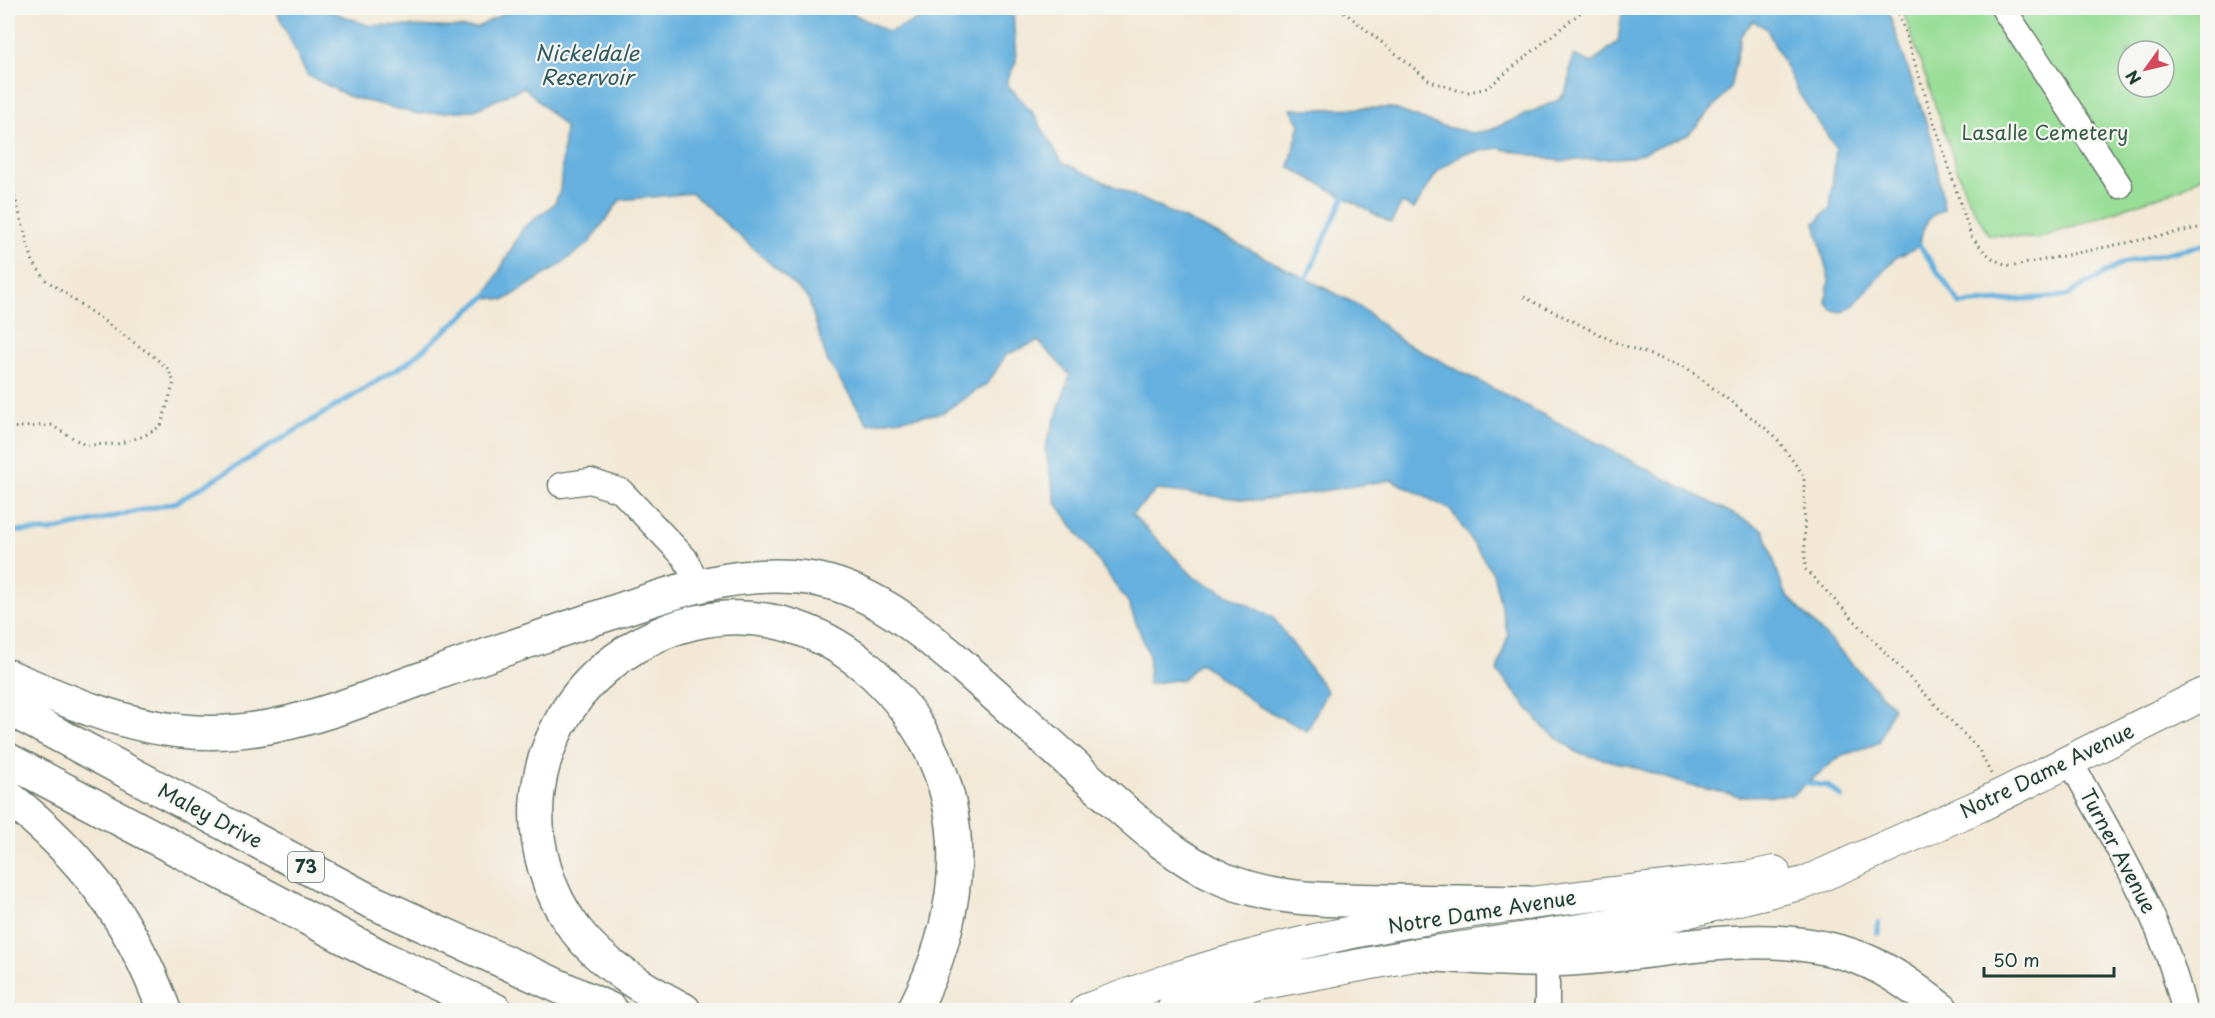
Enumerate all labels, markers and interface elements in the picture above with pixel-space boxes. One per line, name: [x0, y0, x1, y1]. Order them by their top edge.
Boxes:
water label: Nickeldale Reservoir: [535, 36, 641, 92]
north arrow: [2116, 39, 2176, 99]
text: N: [2119, 66, 2146, 90]
park label: Lasalle Cemetery: [1962, 117, 2128, 147]
street label: Notre Dame Avenue: [1955, 715, 2139, 825]
street label: Maley Drive: [153, 775, 268, 855]
street label: Turner Avenue: [2073, 783, 2165, 918]
road number: 73: [288, 852, 324, 882]
street label: Notre Dame Avenue: [1386, 881, 1578, 941]
scale bar: [1984, 940, 2114, 978]
text: 50 m: [1993, 946, 2040, 973]

